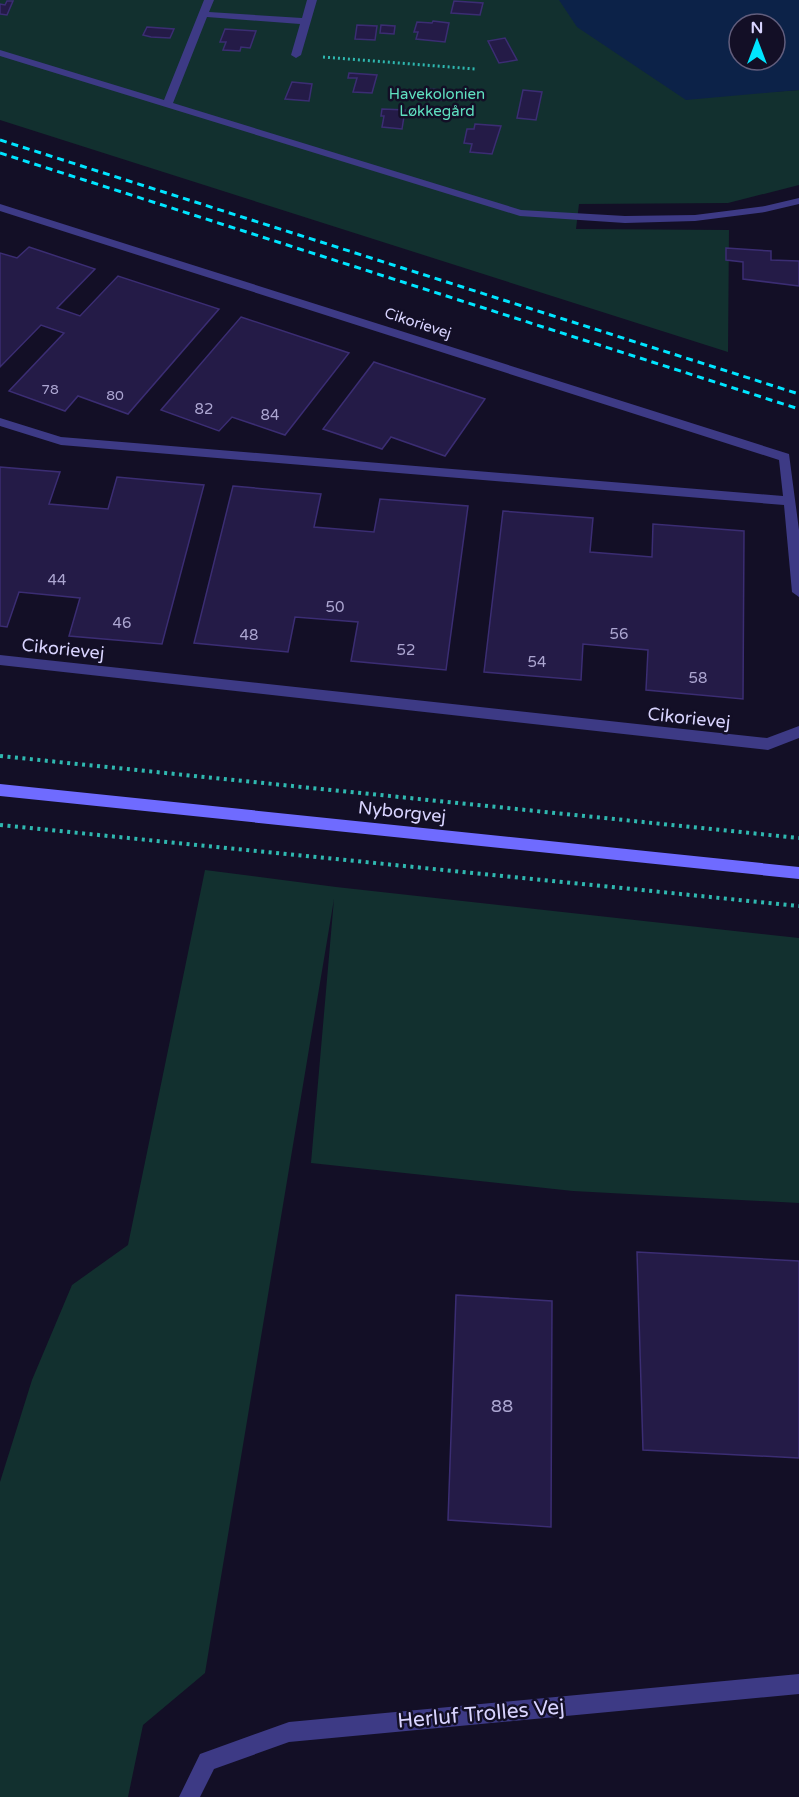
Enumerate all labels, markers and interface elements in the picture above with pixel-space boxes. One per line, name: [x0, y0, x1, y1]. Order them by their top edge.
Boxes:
north arrow: [727, 12, 787, 72]
text: N: [751, 18, 763, 38]
park label: Havekolonien Løkkegård: [389, 85, 485, 120]
street label: Cikorievej: [382, 304, 454, 342]
house number: 78: [41, 381, 59, 398]
house number: 80: [106, 387, 124, 404]
house number: 82: [195, 400, 213, 418]
house number: 84: [261, 406, 279, 424]
house number: 44: [48, 571, 66, 589]
house number: 50: [326, 598, 344, 616]
house number: 46: [113, 614, 131, 632]
house number: 56: [610, 625, 628, 643]
house number: 48: [240, 626, 258, 644]
street label: Cikorievej: [20, 634, 106, 664]
house number: 52: [397, 641, 415, 659]
house number: 54: [528, 653, 546, 671]
house number: 58: [689, 669, 707, 687]
street label: Cikorievej: [646, 703, 732, 733]
street label: Nyborgvej: [357, 796, 447, 828]
house number: 88: [491, 1395, 513, 1417]
street label: Herluf Trolles Vej: [396, 1694, 566, 1734]

